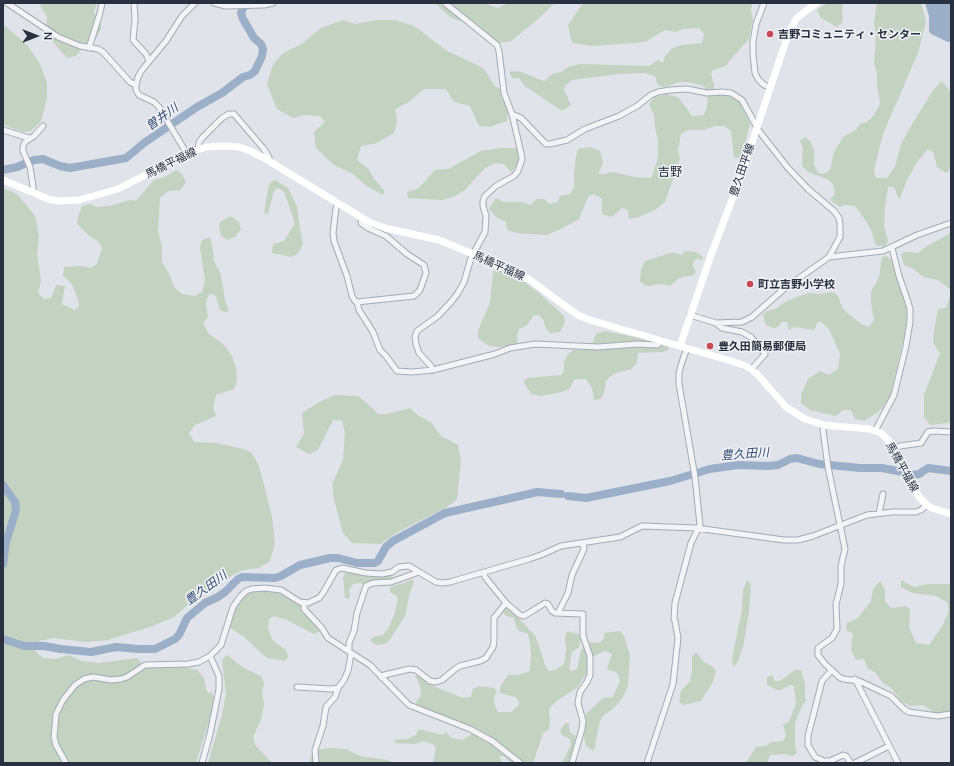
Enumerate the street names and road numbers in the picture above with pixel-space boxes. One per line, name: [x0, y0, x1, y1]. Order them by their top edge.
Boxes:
street label: 豊久田平線: [727, 142, 757, 198]
street label: 馬橋平福線: [143, 145, 199, 181]
street label: 馬橋平福線: [471, 249, 527, 283]
street label: 馬橋平福線: [883, 440, 921, 494]

